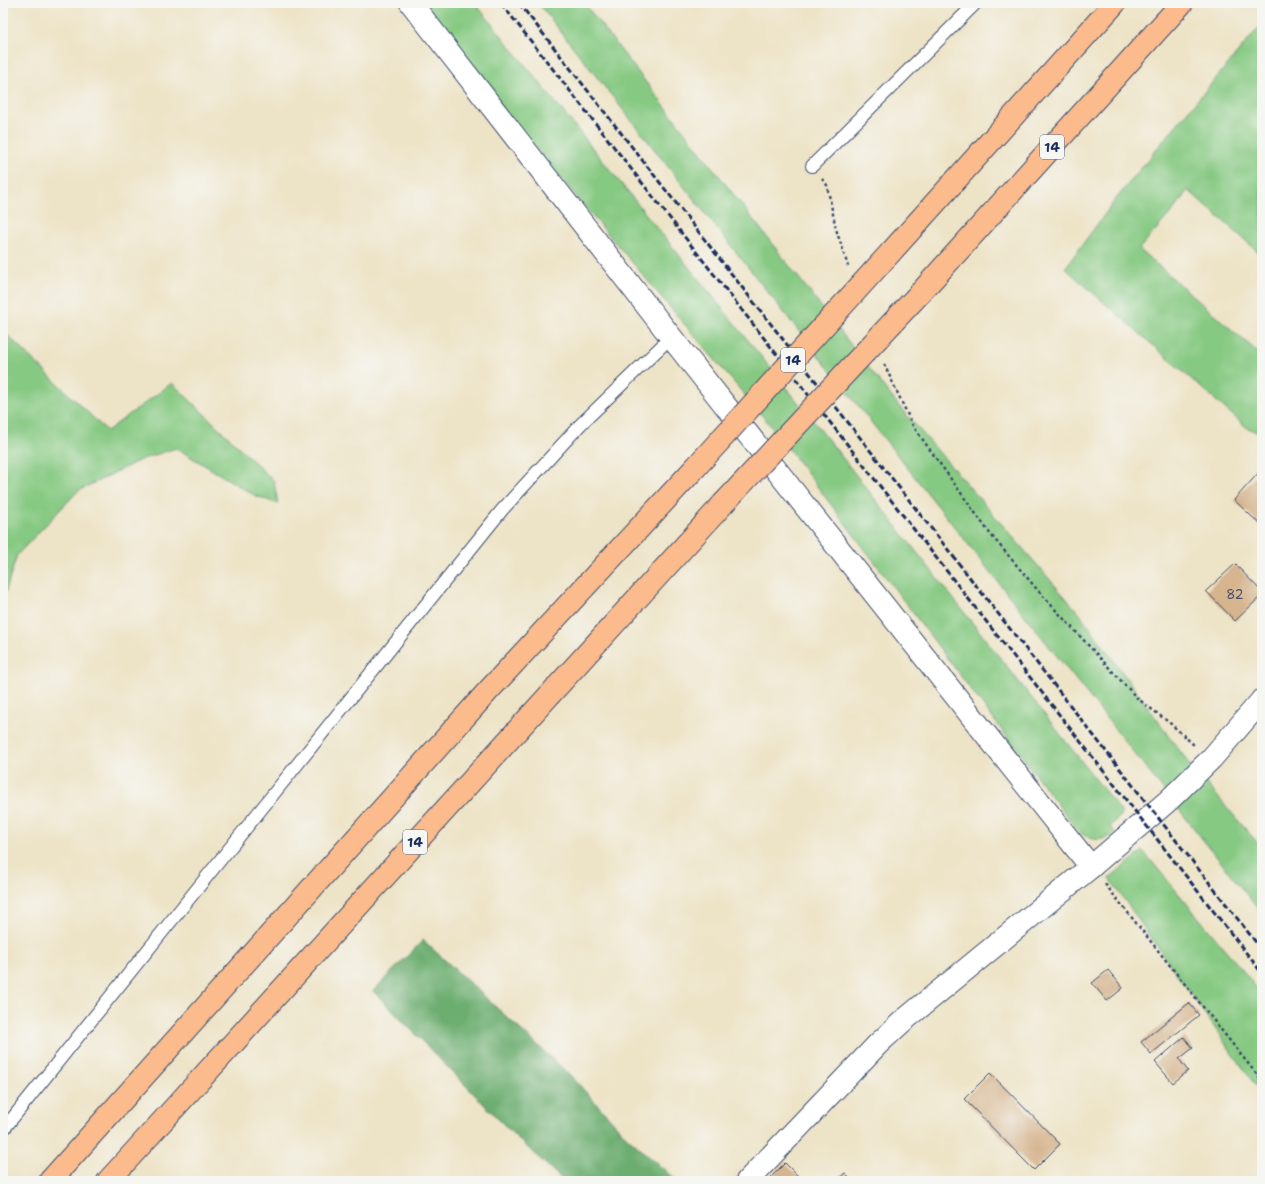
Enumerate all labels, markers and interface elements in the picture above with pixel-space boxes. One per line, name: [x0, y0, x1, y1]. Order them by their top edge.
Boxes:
road number: 14: [1040, 135, 1064, 159]
road number: 14: [781, 348, 805, 372]
house number: 82: [1226, 586, 1244, 603]
road number: 14: [403, 830, 427, 854]

